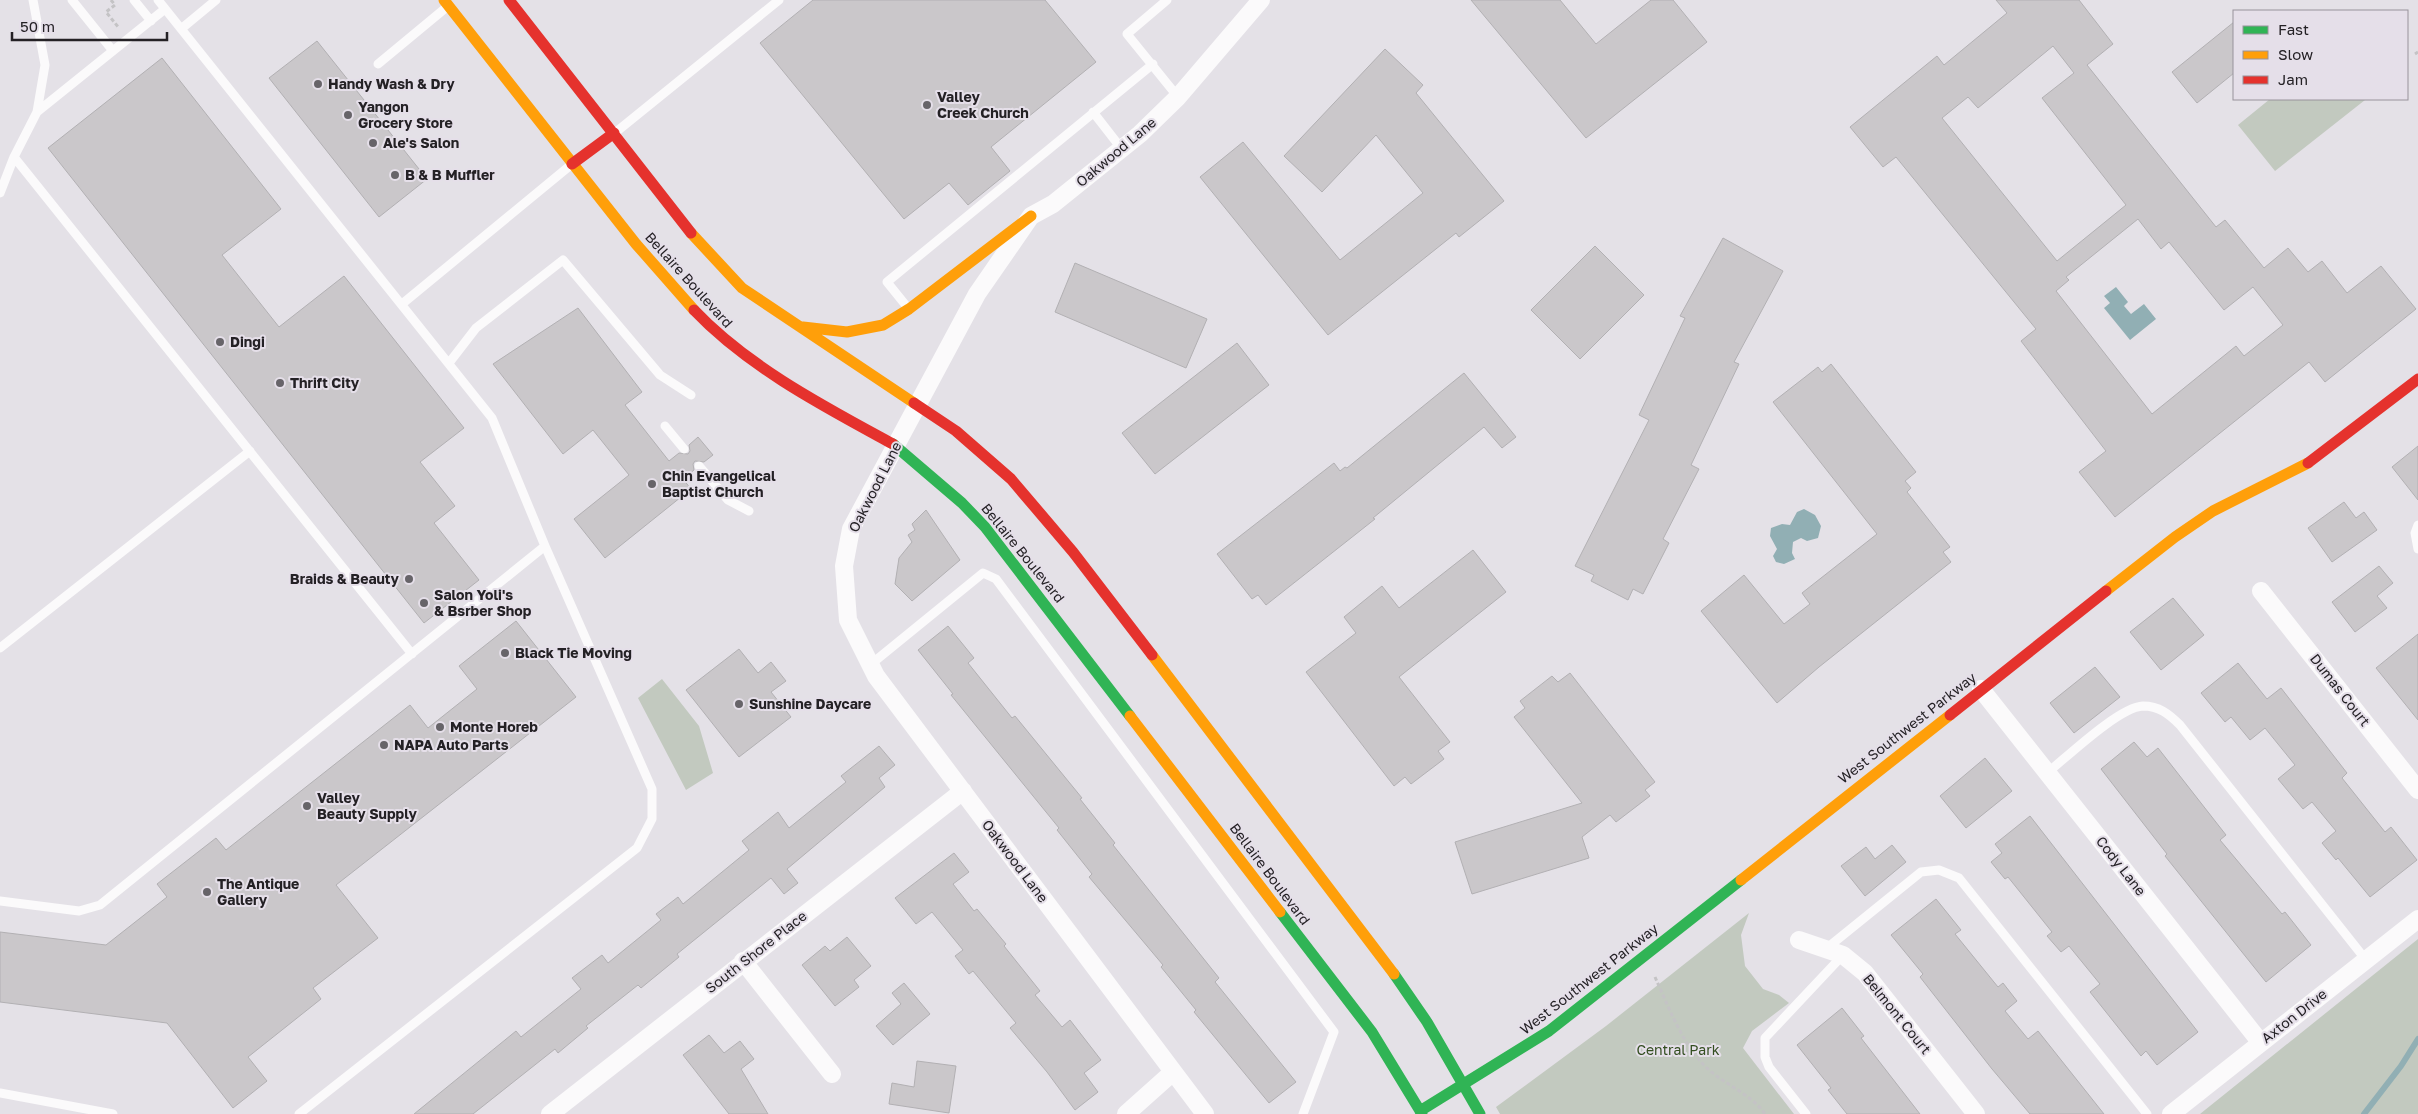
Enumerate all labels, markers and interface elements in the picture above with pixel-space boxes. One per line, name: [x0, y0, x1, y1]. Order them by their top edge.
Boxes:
scale bar: [12, 10, 168, 42]
legend: [2233, 10, 2408, 100]
text: 50 m: [20, 17, 55, 35]
text: Fast: [2278, 20, 2309, 38]
text: Slow: [2278, 45, 2313, 63]
text: Jam: [2278, 70, 2308, 88]
place label: Handy Wash & Dry: [328, 75, 455, 92]
marker: Handy Wash & Dry: [312, 78, 324, 90]
place label: Valley Creek Church: [937, 88, 1029, 121]
place label: Yangon Grocery Store: [358, 98, 453, 131]
marker: Valley Creek Church: [921, 99, 933, 111]
marker: Yangon Grocery Store: [342, 109, 354, 121]
street label: Oakwood Lane: [1072, 113, 1159, 190]
place label: Ale's Salon: [383, 134, 459, 151]
marker: Ale's Salon: [367, 137, 379, 149]
place label: B & B Muffler: [405, 166, 495, 183]
marker: B & B Muffler: [389, 169, 401, 181]
street label: Bellaire Boulevard: [642, 228, 737, 331]
place label: Dingi: [230, 333, 265, 350]
marker: Dingi: [214, 336, 226, 348]
place label: Thrift City: [290, 374, 360, 391]
marker: Thrift City: [274, 377, 286, 389]
street label: Oakwood Lane: [844, 439, 905, 535]
place label: Chin Evangelical Baptist Church: [662, 467, 776, 500]
marker: Chin Evangelical Baptist Church: [646, 478, 658, 490]
street label: Bellaire Boulevard: [978, 500, 1069, 606]
place label: Braids & Beauty: [290, 570, 400, 587]
marker: Braids & Beauty: [403, 573, 415, 585]
place label: Salon Yoli's & Bsrber Shop: [434, 586, 532, 619]
marker: Salon Yoli's & Bsrber Shop: [418, 597, 430, 609]
place label: Black Tie Moving: [515, 644, 632, 661]
marker: Black Tie Moving: [499, 647, 511, 659]
street label: Dumas Court: [2307, 650, 2374, 729]
street label: West Southwest Parkway: [1834, 668, 1979, 787]
place label: Sunshine Daycare: [749, 695, 871, 712]
marker: Sunshine Daycare: [733, 698, 745, 710]
place label: Monte Horeb: [450, 718, 538, 735]
marker: Monte Horeb: [434, 721, 446, 733]
place label: NAPA Auto Parts: [394, 736, 509, 753]
marker: NAPA Auto Parts: [378, 739, 390, 751]
place label: Valley Beauty Supply: [317, 789, 418, 822]
marker: Valley Beauty Supply: [301, 800, 313, 812]
street label: Oakwood Lane: [979, 816, 1052, 905]
street label: Bellaire Boulevard: [1227, 820, 1314, 928]
street label: Cody Lane: [2093, 833, 2150, 899]
place label: The Antique Gallery: [217, 875, 299, 908]
marker: The Antique Gallery: [201, 886, 213, 898]
street label: South Shore Place: [702, 907, 810, 996]
street label: West Southwest Parkway: [1516, 919, 1661, 1038]
street label: Belmont Court: [1860, 970, 1935, 1057]
street label: Axton Drive: [2258, 985, 2330, 1046]
park label: Central Park: [1636, 1041, 1720, 1058]

